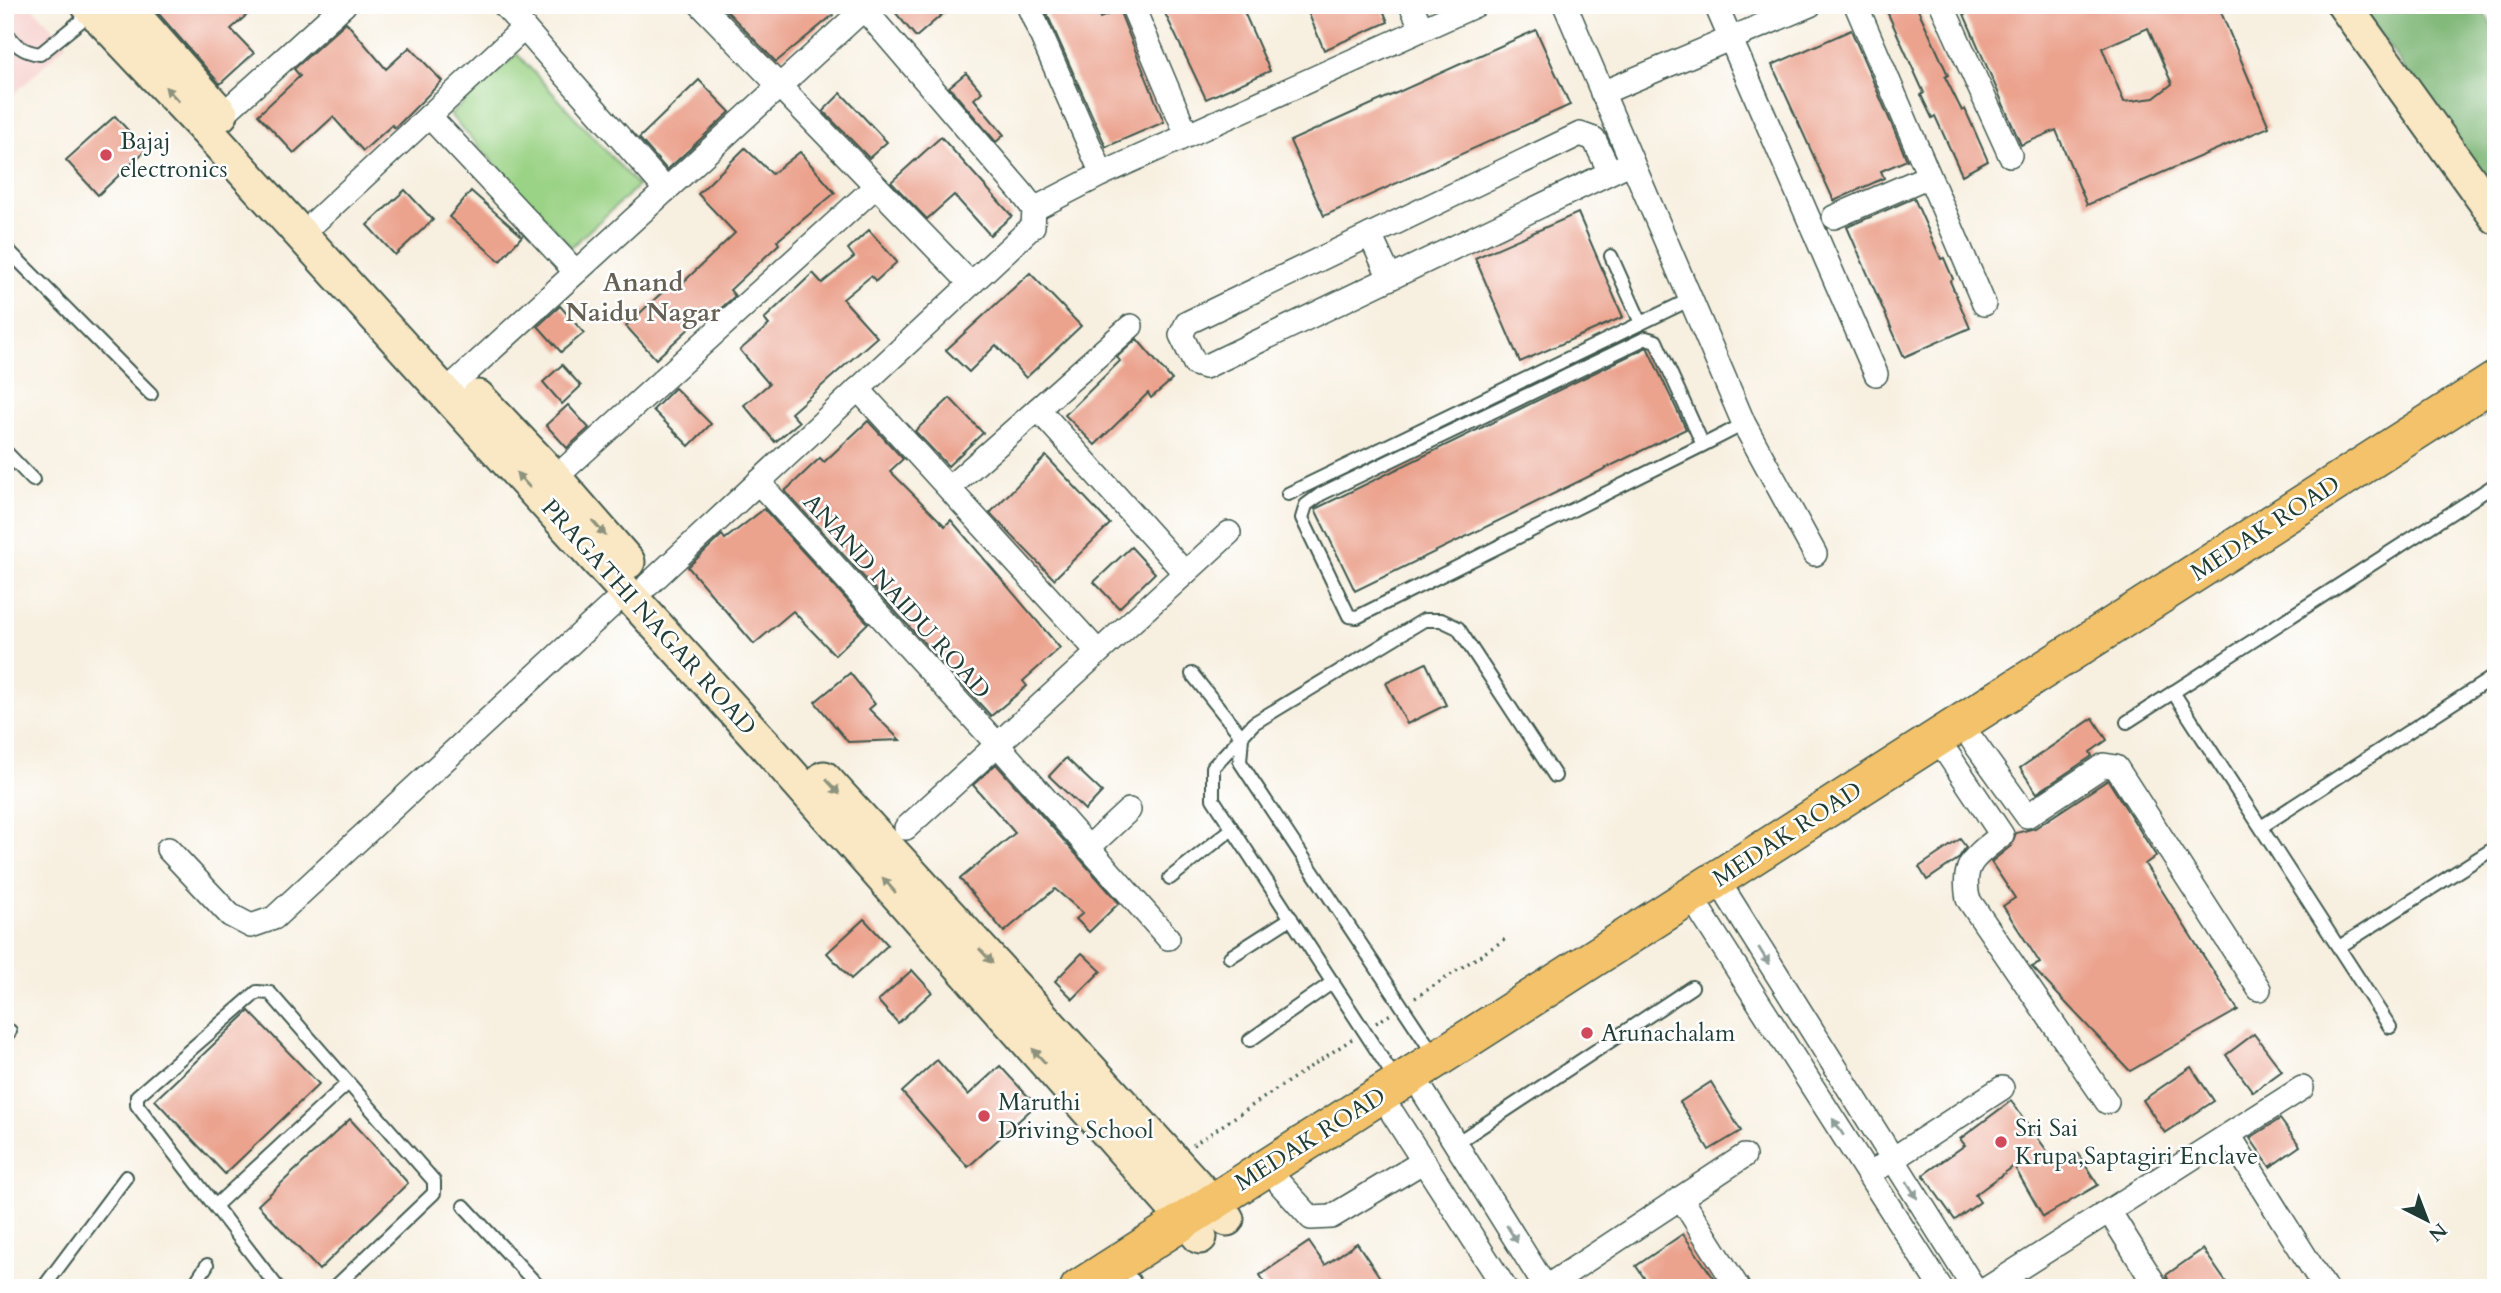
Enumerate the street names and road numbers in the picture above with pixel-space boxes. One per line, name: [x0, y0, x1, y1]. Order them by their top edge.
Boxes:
street label: MEDAK ROAD: [2184, 468, 2346, 589]
street label: ANAND NAIDU ROAD: [795, 486, 998, 706]
street label: PRAGATHI NAGAR ROAD: [534, 492, 764, 742]
street label: MEDAK ROAD: [1706, 774, 1868, 895]
street label: MEDAK ROAD: [1228, 1080, 1392, 1199]

